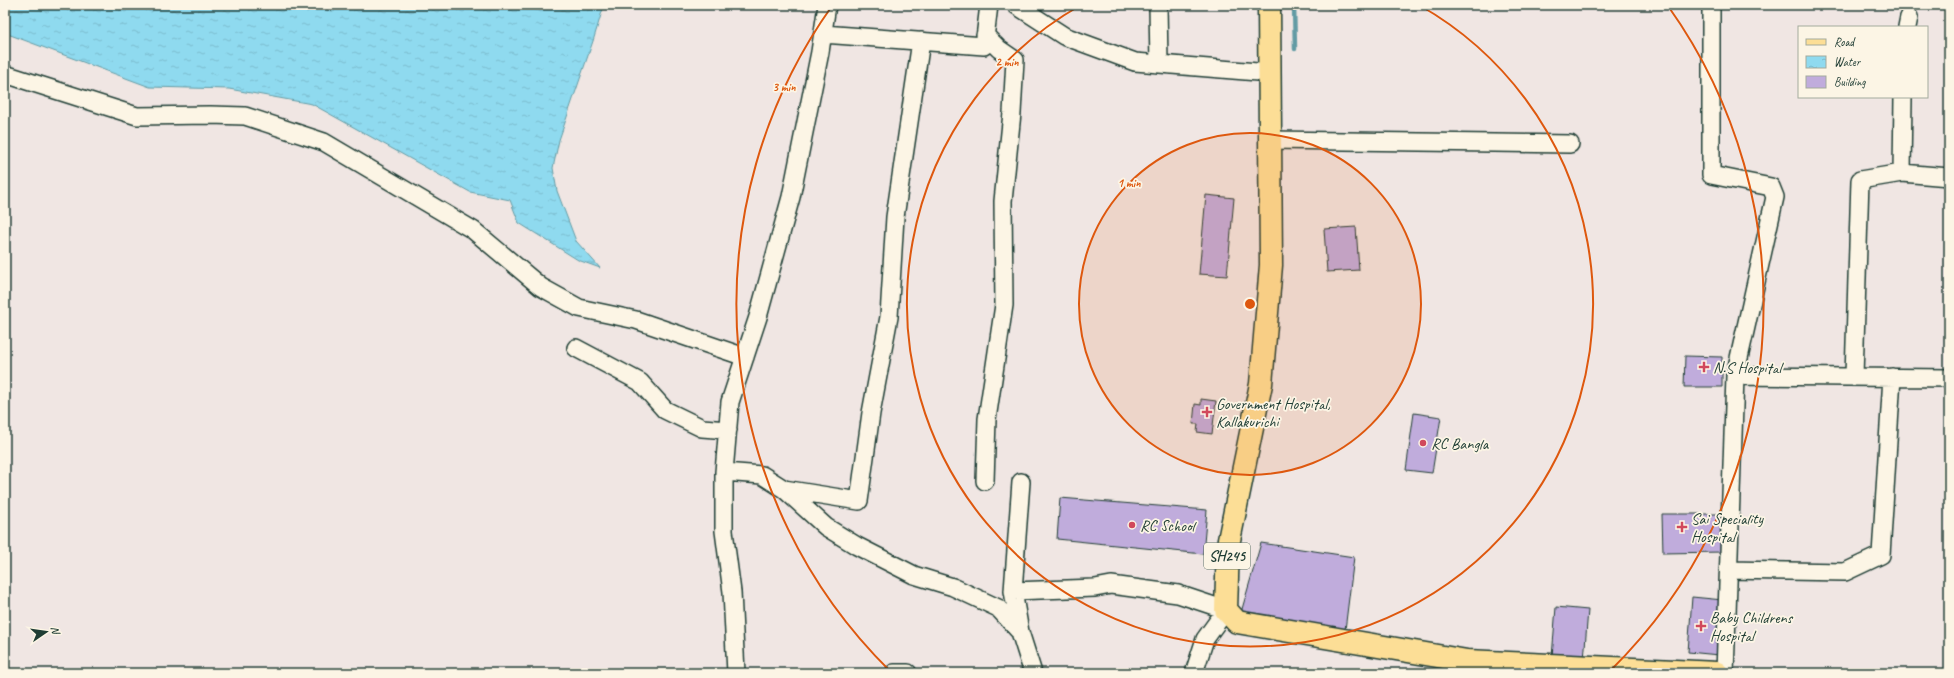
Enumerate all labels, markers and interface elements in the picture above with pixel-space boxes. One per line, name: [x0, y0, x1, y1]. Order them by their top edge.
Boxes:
legend: [1798, 26, 1928, 98]
text: Road: [1834, 34, 1856, 50]
text: 2 min: [996, 54, 1019, 70]
text: Water: [1834, 54, 1862, 70]
text: Building: [1834, 74, 1866, 90]
text: 3 min: [773, 79, 796, 95]
text: 1 min: [1118, 175, 1141, 191]
centre of rings: [1243, 297, 1257, 311]
place label: N.S Hospital: [1713, 358, 1784, 378]
marker: N.S Hospital: [1698, 361, 1710, 373]
place label: Government Hospital, Kallakurichi: [1216, 394, 1331, 432]
marker: Government Hospital, Kallakurichi: [1201, 406, 1213, 418]
place label: RC Bangla: [1431, 434, 1490, 454]
marker: RC Bangla: [1418, 438, 1428, 448]
place label: Sai Speciality Hospital: [1691, 509, 1765, 547]
place label: RC School: [1140, 516, 1198, 536]
marker: RC School: [1127, 520, 1137, 530]
marker: Sai Speciality Hospital: [1676, 521, 1688, 533]
road number: SH245: [1204, 543, 1250, 569]
place label: Baby Childrens Hospital: [1710, 608, 1794, 646]
north arrow: [26, 612, 66, 652]
marker: Baby Childrens Hospital: [1695, 620, 1707, 632]
text: N: [48, 625, 64, 637]

